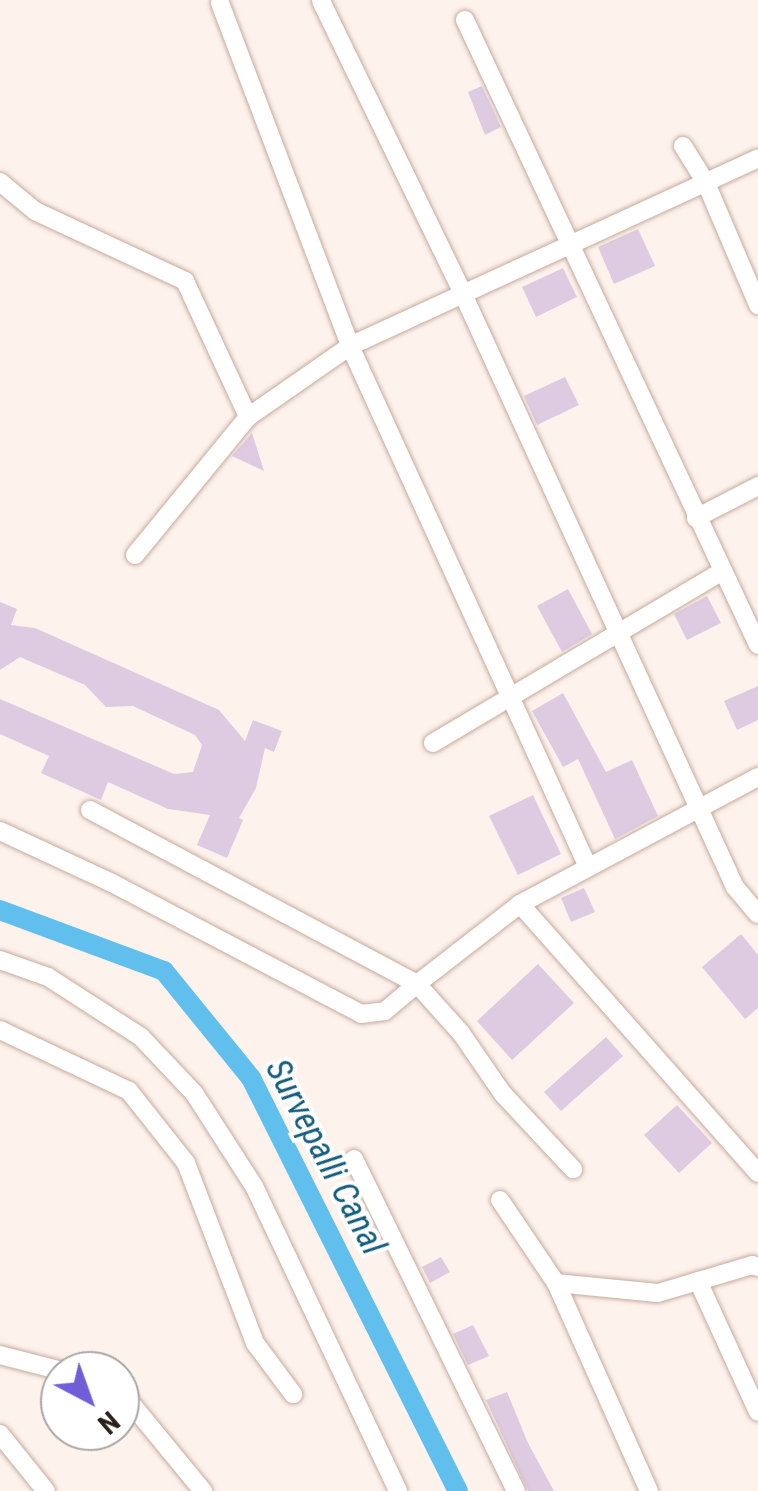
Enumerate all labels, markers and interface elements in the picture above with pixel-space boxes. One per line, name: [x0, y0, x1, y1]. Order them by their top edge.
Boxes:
water label: Survepalli Canal: [256, 1052, 394, 1262]
north arrow: [40, 1351, 140, 1451]
text: N: [91, 1404, 126, 1441]

